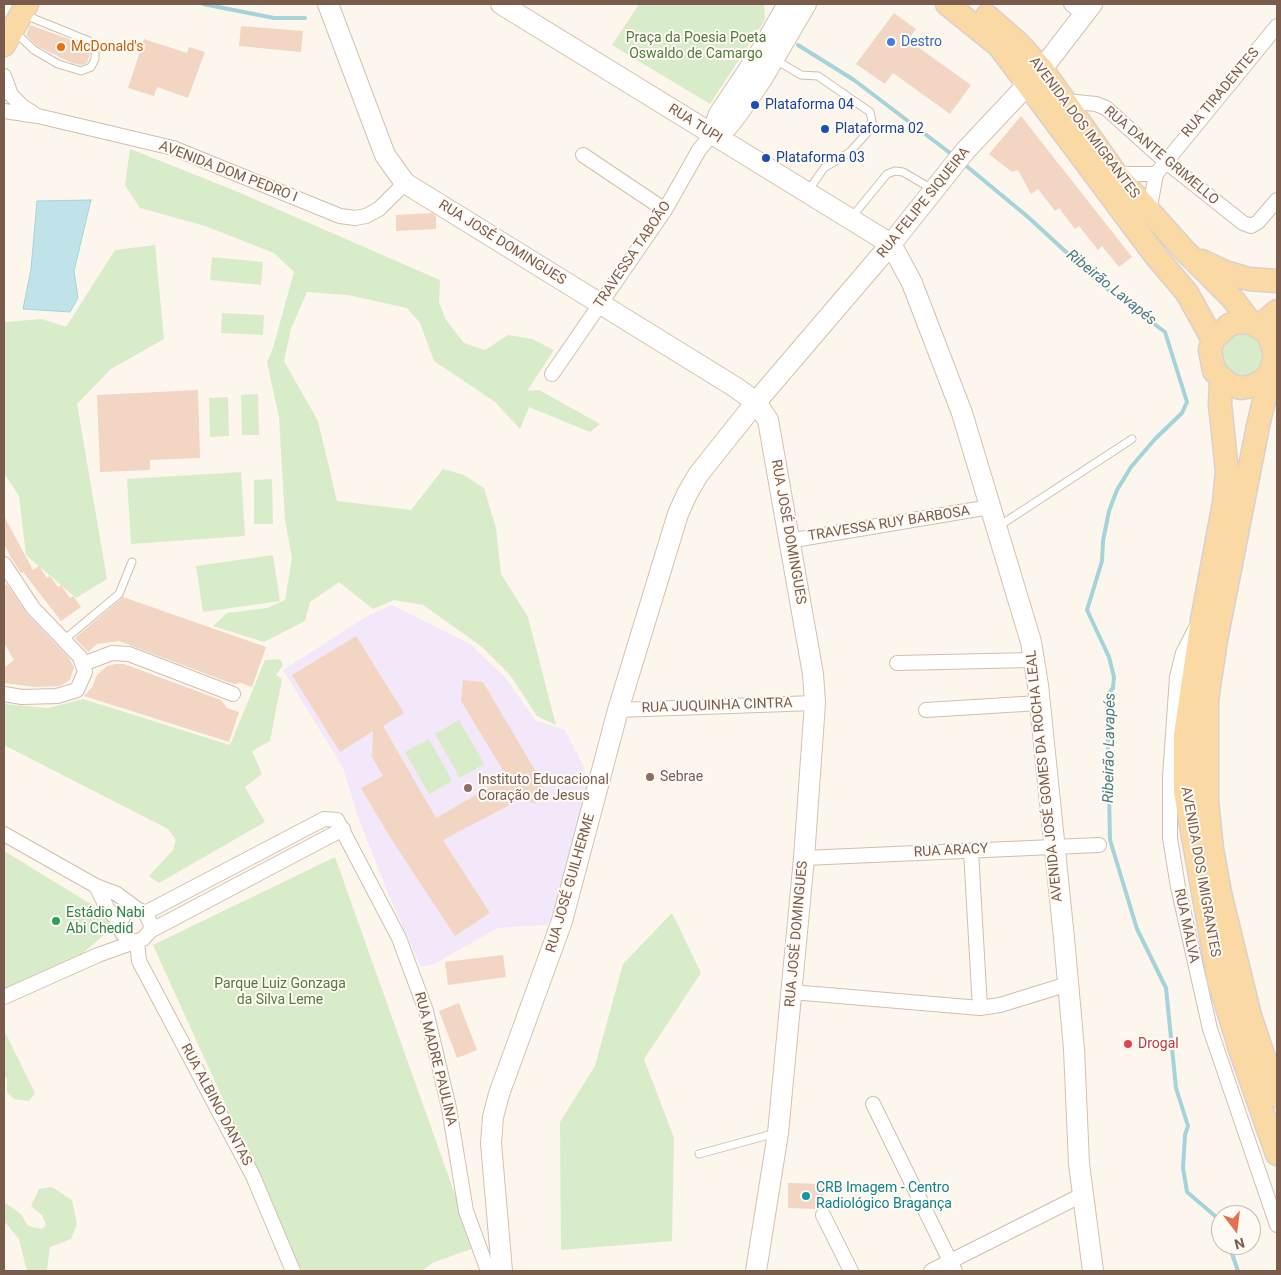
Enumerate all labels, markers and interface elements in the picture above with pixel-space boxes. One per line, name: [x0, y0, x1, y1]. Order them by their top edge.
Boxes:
park label: Praça da Poesia Poeta Oswaldo de Camargo: [626, 30, 766, 62]
place label: Destro: [901, 34, 942, 50]
marker: Destro: [885, 36, 897, 48]
place label: McDonald's: [71, 39, 143, 55]
marker: McDonald's: [55, 41, 67, 53]
street label: RUA TIRADENTES: [1179, 45, 1263, 141]
street label: AVENIDA DOS IMIGRANTES: [1025, 54, 1143, 202]
place label: Plataforma 04: [765, 97, 854, 113]
marker: Plataforma 04: [749, 99, 761, 111]
street label: RUA TUPI: [665, 101, 725, 147]
street label: RUA DANTE GRIMELLO: [1100, 103, 1222, 209]
place label: Plataforma 02: [835, 121, 924, 137]
marker: Plataforma 02: [819, 123, 831, 135]
street label: AVENIDA DOM PEDRO I: [156, 138, 300, 206]
street label: RUA FELIPE SIQUEIRA: [874, 144, 974, 262]
place label: Plataforma 03: [776, 150, 865, 166]
marker: Plataforma 03: [760, 152, 772, 164]
street label: RUA JOSÉ DOMINGUES: [435, 197, 569, 289]
street label: TRAVESSA TABOÃO: [591, 198, 675, 312]
water label: Ribeirão Lavapés: [1062, 246, 1160, 330]
street label: RUA JOSÉ DOMINGUES: [767, 458, 809, 606]
street label: TRAVESSA RUY BARBOSA: [807, 503, 971, 545]
street label: AVENIDA JOSÉ GOMES DA ROCHA LEAL: [1023, 649, 1067, 903]
water label: Ribeirão Lavapés: [1100, 693, 1120, 803]
street label: RUA JUQUINHA CINTRA: [641, 695, 793, 717]
place label: Sebrae: [660, 769, 703, 785]
marker: Sebrae: [644, 771, 656, 783]
place label: Instituto Educacional Coração de Jesus: [478, 772, 609, 804]
marker: Instituto Educacional Coração de Jesus: [462, 782, 474, 794]
street label: AVENIDA DOS IMIGRANTES: [1177, 785, 1223, 959]
street label: RUA JOSÉ GUILHERME: [543, 811, 599, 955]
street label: RUA ARACY: [913, 841, 989, 861]
street label: RUA JOSÉ DOMINGUES: [782, 860, 812, 1008]
street label: RUA MALVA: [1170, 887, 1202, 965]
place label: Estádio Nabi Abi Chedid: [66, 905, 145, 938]
marker: Estádio Nabi Abi Chedid: [50, 915, 62, 927]
park label: Parque Luiz Gonzaga da Silva Leme: [214, 976, 346, 1009]
street label: RUA MADRE PAULINA: [410, 990, 460, 1128]
place label: Drogal: [1138, 1036, 1179, 1052]
marker: Drogal: [1122, 1038, 1134, 1050]
street label: RUA ALBINO DANTAS: [177, 1041, 255, 1169]
place label: CRB Imagem - Centro Radiológico Bragança: [816, 1180, 952, 1212]
marker: CRB Imagem - Centro Radiológico Bragança: [800, 1190, 812, 1202]
north arrow: [1211, 1205, 1261, 1255]
text: N: [1233, 1235, 1246, 1253]

